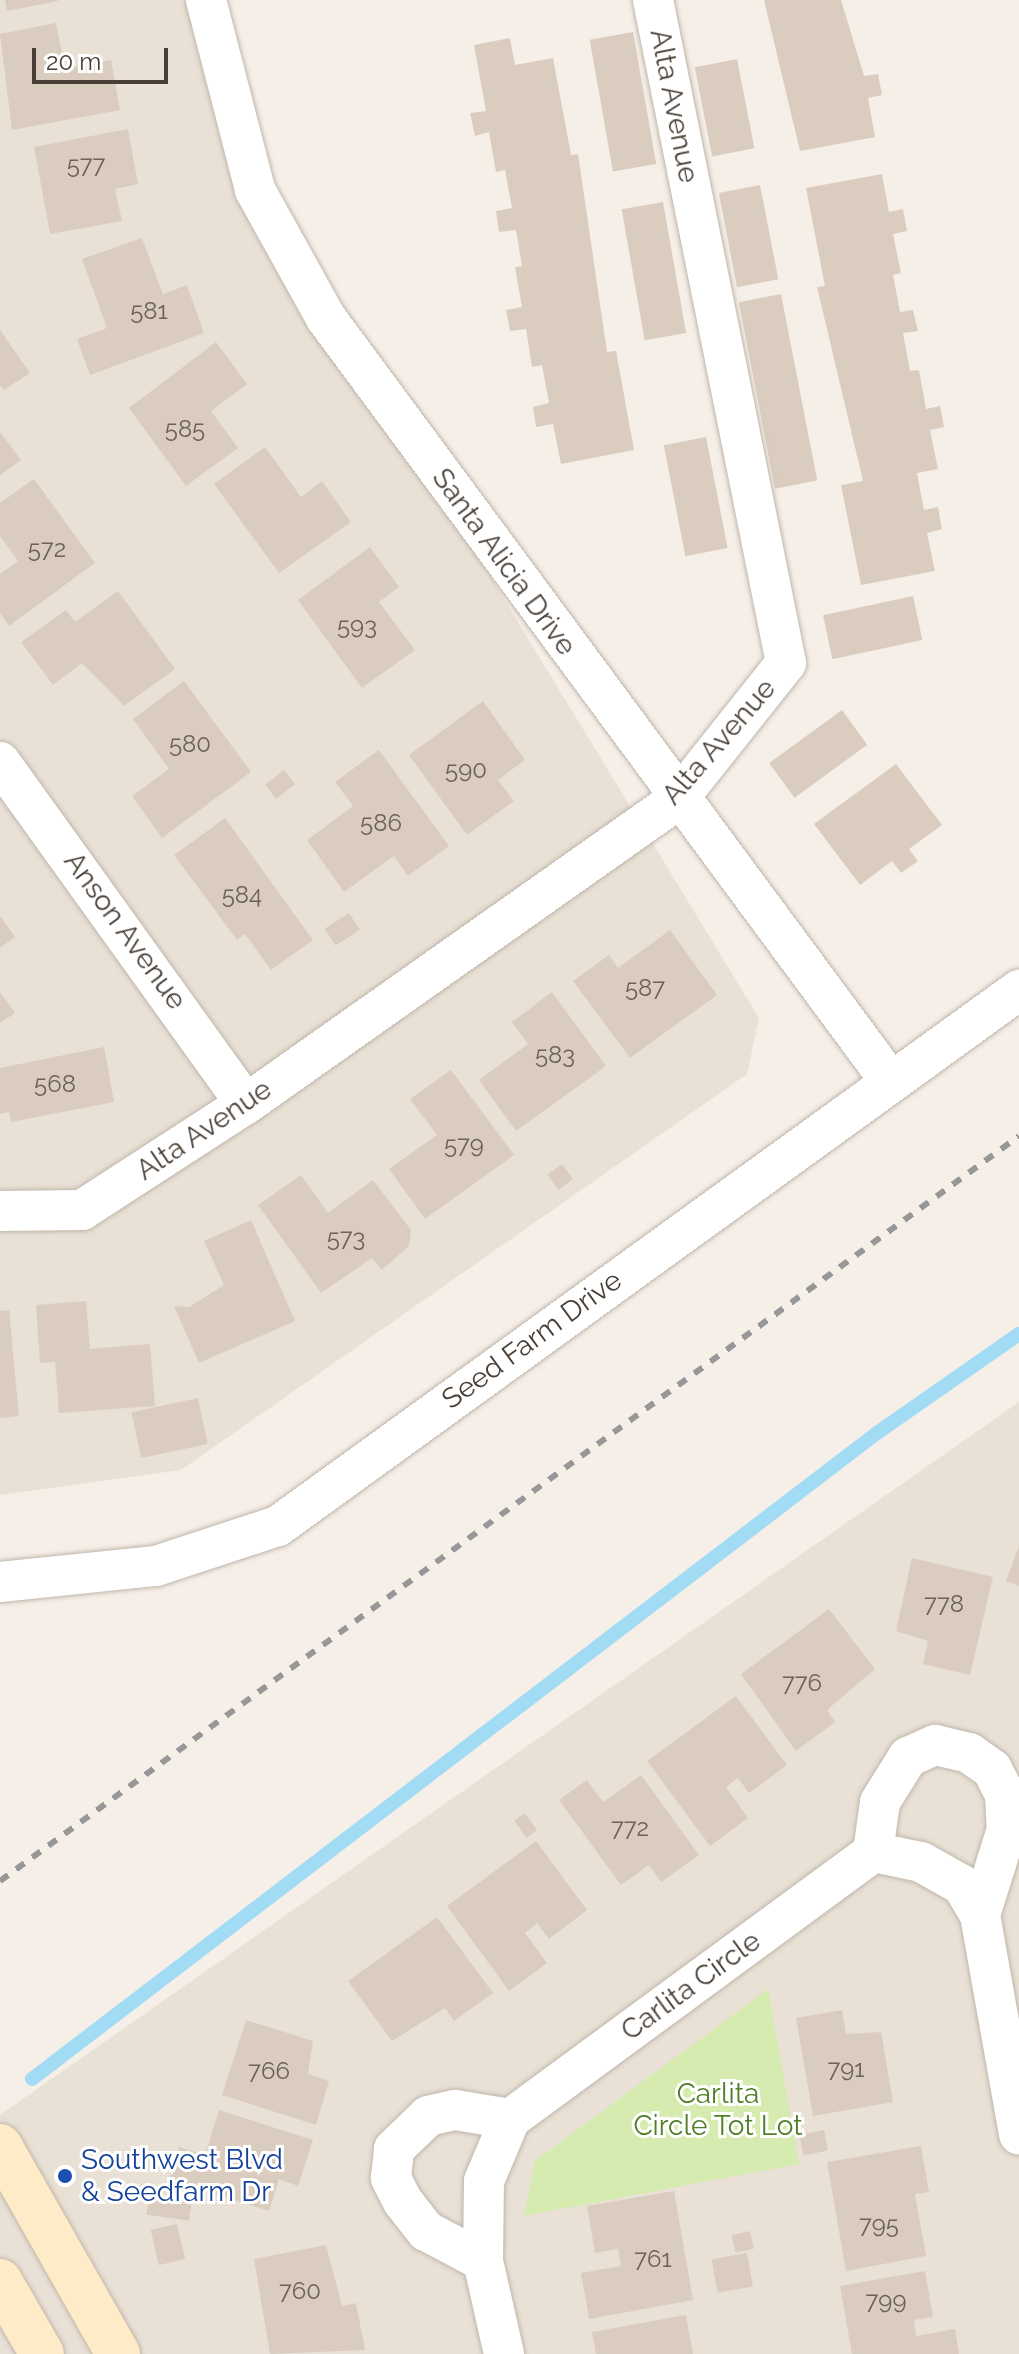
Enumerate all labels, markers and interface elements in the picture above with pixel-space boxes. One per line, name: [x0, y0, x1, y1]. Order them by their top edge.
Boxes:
street label: Alta Avenue: [643, 26, 705, 186]
scale bar: [36, 32, 172, 82]
text: 20 m: [46, 47, 101, 76]
house number: 577: [67, 151, 105, 179]
house number: 581: [130, 297, 168, 325]
house number: 585: [165, 415, 205, 443]
street label: Santa Alicia Drive: [425, 462, 583, 662]
house number: 572: [28, 535, 66, 563]
house number: 593: [337, 612, 377, 640]
street label: Alta Avenue: [655, 672, 783, 812]
house number: 580: [169, 730, 211, 758]
house number: 590: [445, 756, 487, 784]
house number: 586: [360, 809, 402, 837]
street label: Anson Avenue: [56, 845, 194, 1017]
house number: 584: [222, 881, 262, 909]
house number: 587: [625, 974, 665, 1002]
house number: 583: [535, 1041, 575, 1069]
house number: 568: [34, 1070, 76, 1098]
street label: Alta Avenue: [130, 1072, 278, 1188]
house number: 579: [444, 1131, 484, 1159]
house number: 573: [327, 1224, 365, 1252]
street label: Seed Farm Drive: [436, 1264, 628, 1416]
house number: 778: [924, 1590, 964, 1618]
house number: 776: [782, 1669, 822, 1697]
house number: 772: [611, 1814, 649, 1842]
street label: Carlita Circle: [615, 1924, 767, 2048]
house number: 791: [827, 2055, 865, 2083]
house number: 766: [248, 2057, 290, 2085]
park label: Carlita Circle Tot Lot: [633, 2077, 803, 2143]
place label: Southwest Blvd & Seedfarm Dr: [81, 2143, 283, 2209]
marker: Southwest Blvd & Seedfarm Dr: [56, 2167, 74, 2185]
house number: 795: [859, 2211, 899, 2239]
house number: 761: [634, 2245, 672, 2273]
house number: 760: [279, 2277, 321, 2305]
house number: 799: [866, 2287, 906, 2315]

